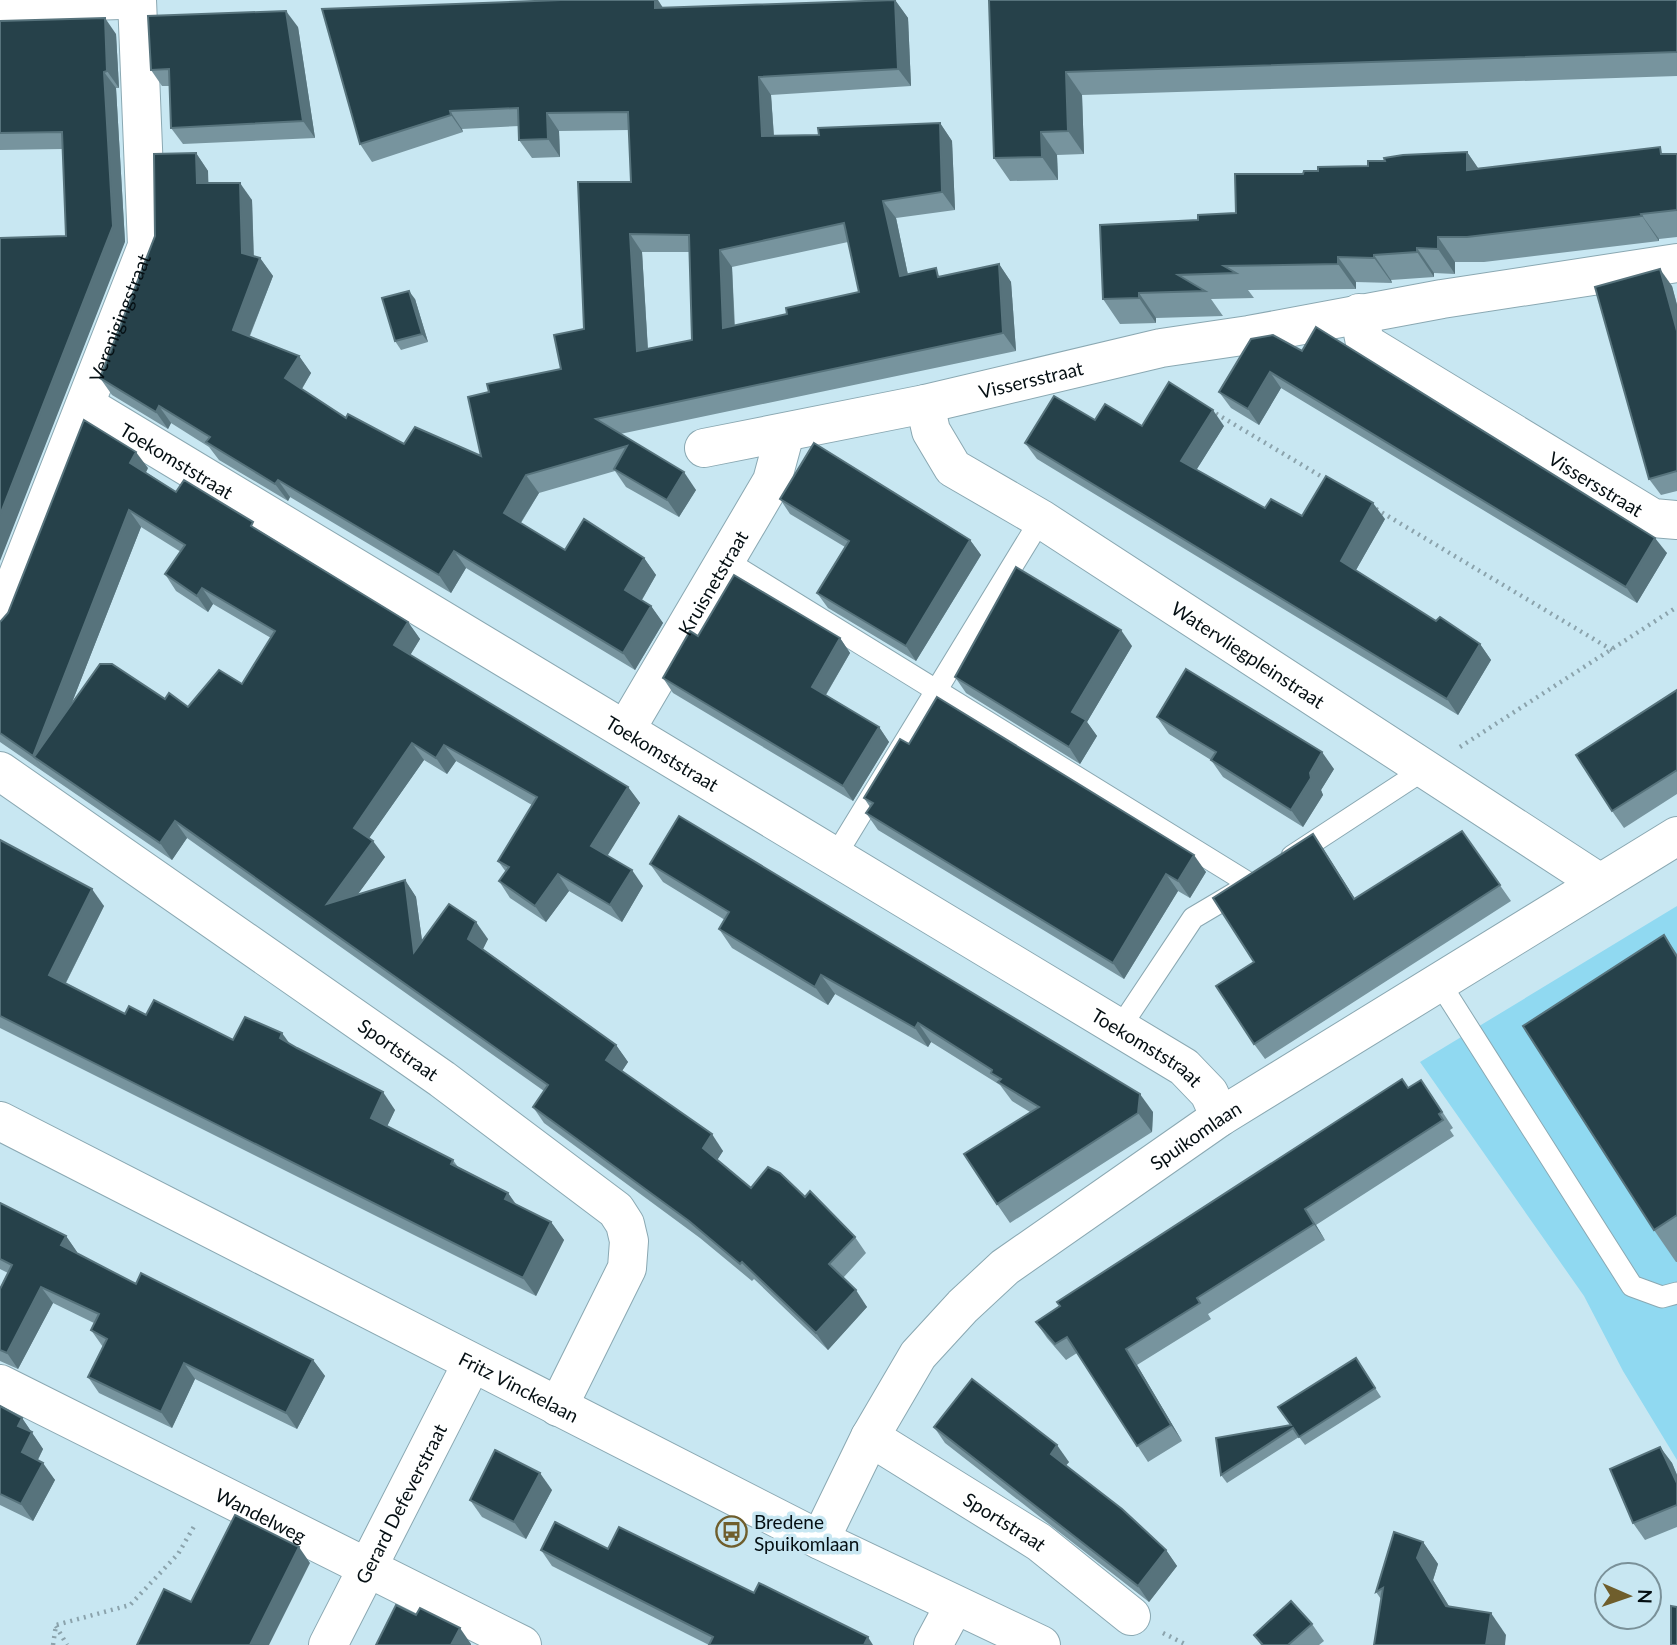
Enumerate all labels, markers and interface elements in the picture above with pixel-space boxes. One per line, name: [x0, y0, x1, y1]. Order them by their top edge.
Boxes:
street label: Verenigingstraat: [84, 250, 154, 385]
street label: Vissersstraat: [976, 355, 1085, 402]
street label: Toekomststraat: [116, 417, 238, 503]
street label: Vissersstraat: [1545, 446, 1648, 521]
street label: Kruisnetstraat: [672, 526, 752, 639]
street label: Watervliegpleinstraat: [1168, 596, 1330, 712]
street label: Toekomststraat: [602, 710, 723, 796]
street label: Toekomststraat: [1088, 1003, 1208, 1091]
street label: Sportstraat: [354, 1013, 443, 1085]
street label: Spuikomlaan: [1145, 1096, 1245, 1174]
street label: Fritz Vinckelaan: [455, 1346, 583, 1426]
street label: Gerard Defeverstraat: [350, 1419, 451, 1587]
street label: Wandelweg: [212, 1482, 310, 1547]
street label: Sportstraat: [960, 1487, 1051, 1555]
place label: Bredene Spuikomlaan: [754, 1510, 859, 1555]
bus stop icon: Bredene Spuikomlaan: [714, 1515, 748, 1549]
north arrow: [1593, 1561, 1663, 1631]
text: N: [1634, 1589, 1657, 1604]

